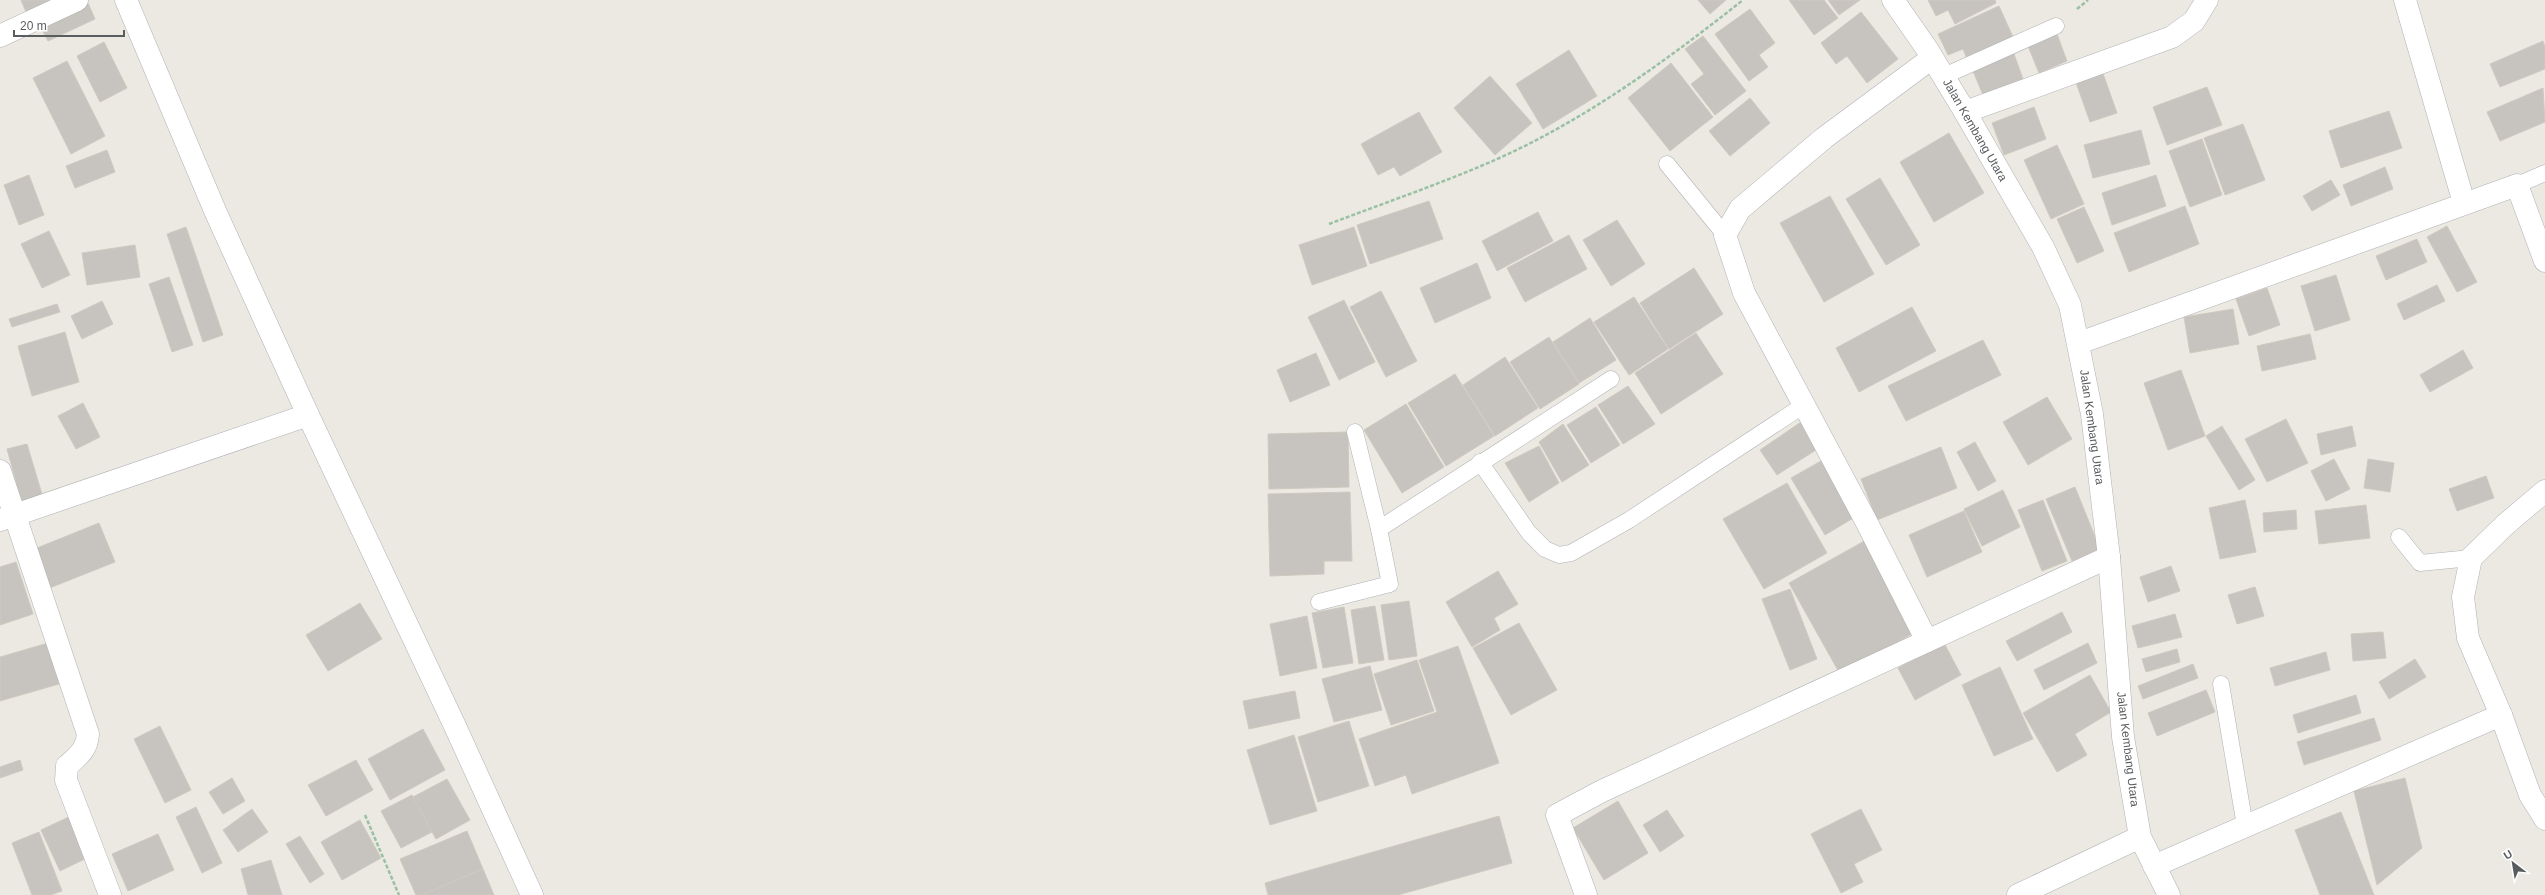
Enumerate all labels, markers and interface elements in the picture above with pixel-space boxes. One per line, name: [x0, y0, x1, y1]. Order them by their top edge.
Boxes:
scale bar: [14, 12, 124, 38]
text: 20 m: [20, 19, 47, 33]
street label: Jalan Kembang Utara: [1940, 76, 2010, 184]
street label: Jalan Kembang Utara: [2077, 369, 2107, 486]
street label: Jalan Kembang Utara: [2114, 691, 2142, 808]
north arrow: [2493, 843, 2533, 883]
text: U: [2501, 847, 2514, 862]

